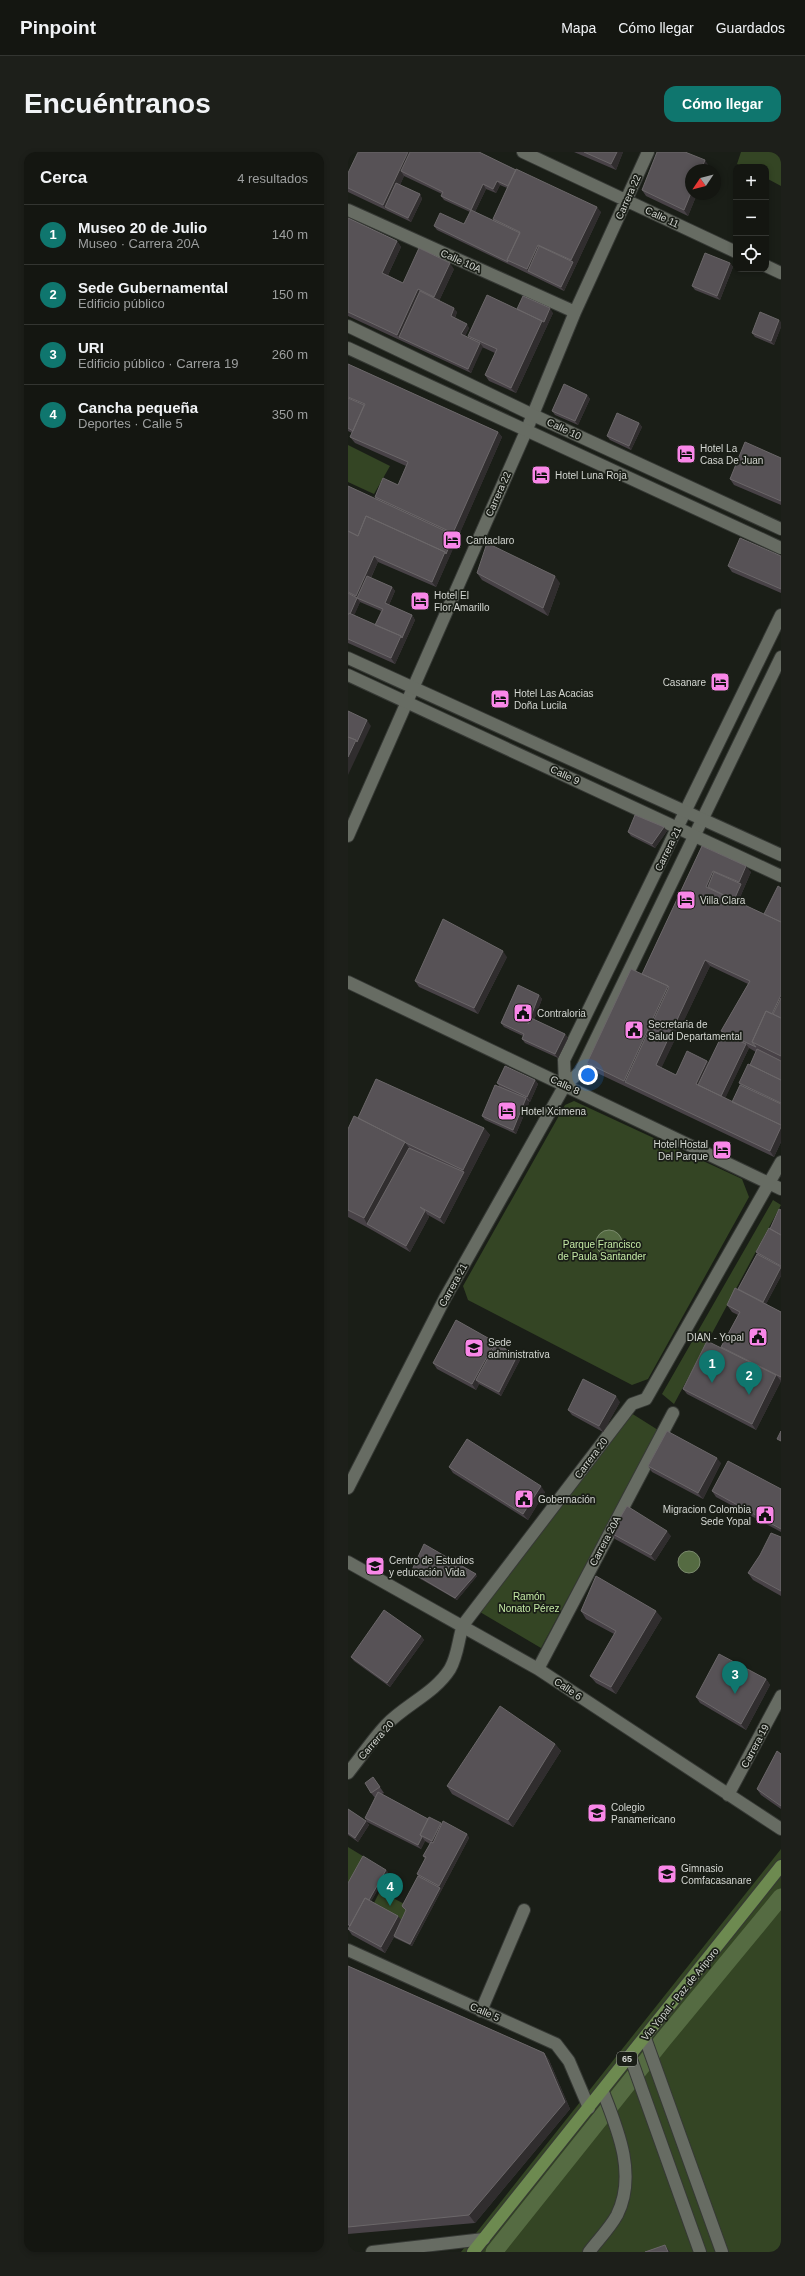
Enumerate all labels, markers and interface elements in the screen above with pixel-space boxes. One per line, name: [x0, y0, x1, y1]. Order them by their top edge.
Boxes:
text: Pinpoint: [20, 17, 96, 38]
text: Mapa: [561, 20, 596, 36]
text: Cómo llegar: [618, 20, 694, 36]
text: Guardados: [716, 20, 785, 36]
button: Cómo llegar: [664, 86, 781, 122]
text: Encuéntranos: [24, 88, 211, 119]
north arrow: [685, 164, 721, 200]
map controls: [733, 164, 769, 272]
button: +: [733, 164, 769, 200]
text: Cerca: [40, 168, 87, 187]
text: 4 resultados: [237, 171, 308, 186]
street label: Carrera 22: [613, 173, 643, 221]
button: −: [733, 200, 769, 236]
street label: Calle 11: [643, 204, 681, 230]
text: Museo 20 de Julio: [78, 219, 207, 236]
text: 1: [49, 227, 57, 242]
text: 140 m: [272, 227, 308, 242]
text: Museo · Carrera 20A: [78, 236, 199, 251]
button: locate: [733, 236, 769, 272]
street label: Calle 10A: [439, 247, 483, 275]
text: Sede Gubernamental: [78, 279, 228, 296]
text: 2: [49, 287, 57, 302]
text: 150 m: [272, 287, 308, 302]
text: Edificio público: [78, 296, 165, 311]
text: URI: [78, 339, 104, 356]
text: 3: [49, 347, 57, 362]
text: 260 m: [272, 347, 308, 362]
text: Edificio público · Carrera 19: [78, 356, 238, 371]
text: Cancha pequeña: [78, 399, 198, 416]
text: 4: [49, 407, 57, 422]
text: 350 m: [272, 407, 308, 422]
text: Deportes · Calle 5: [78, 416, 183, 431]
street label: Calle 10: [545, 416, 583, 442]
hotel icon: Hotel La Casa De Juan: [675, 443, 697, 465]
place label: Hotel La Casa De Juan: [700, 443, 763, 466]
hotel icon: Hotel Luna Roja: [530, 464, 552, 486]
street label: Carrera 22: [483, 470, 513, 518]
place label: Hotel Luna Roja: [555, 470, 627, 481]
hotel icon: Cantaclaro: [441, 529, 463, 551]
place label: Cantaclaro: [466, 535, 515, 546]
hotel icon: Hotel El Flor Amarillo: [409, 590, 431, 612]
place label: Hotel El Flor Amarillo: [434, 590, 490, 613]
hotel icon: Casanare: [709, 671, 731, 693]
place label: Casanare: [663, 677, 706, 688]
hotel icon: Hotel Las Acacias Doña Lucila: [489, 688, 511, 710]
place label: Hotel Las Acacias Doña Lucila: [514, 688, 594, 711]
street label: Calle 9: [549, 763, 582, 787]
street label: Carrera 21: [653, 825, 684, 873]
hotel icon: Villa Clara: [675, 889, 697, 911]
place label: Villa Clara: [700, 895, 746, 906]
public building icon: Contraloria: [512, 1002, 534, 1024]
place label: Contraloria: [537, 1008, 586, 1019]
public building icon: Secretaria de Salud Departamental: [623, 1019, 645, 1041]
place label: Secretaria de Salud Departamental: [648, 1019, 742, 1042]
your location: [578, 1065, 598, 1085]
street label: Calle 8: [549, 1073, 582, 1097]
hotel icon: Hotel Xcimena: [496, 1100, 518, 1122]
place label: Hotel Xcimena: [521, 1106, 586, 1117]
place label: Hotel Hostal Del Parque: [654, 1139, 708, 1162]
hotel icon: Hotel Hostal Del Parque: [711, 1139, 733, 1161]
park label: Parque Francisco de Paula Santander: [558, 1239, 647, 1262]
street label: Carrera 21: [437, 1261, 470, 1309]
public building icon: DIAN - Yopal: [747, 1326, 769, 1348]
place label: DIAN - Yopal: [687, 1332, 744, 1343]
school or university icon: Sede administrativa: [463, 1337, 485, 1359]
place label: Sede administrativa: [488, 1337, 550, 1360]
pin: 1: [699, 1350, 725, 1383]
pin: 2: [736, 1362, 762, 1395]
street label: Carrera 20: [572, 1435, 610, 1480]
public building icon: Gobernación: [513, 1488, 535, 1510]
place label: Gobernación: [538, 1494, 595, 1505]
place label: Migracion Colombia Sede Yopal: [663, 1504, 751, 1527]
public building icon: Migracion Colombia Sede Yopal: [754, 1504, 776, 1526]
street label: Carrera 20A: [587, 1514, 623, 1568]
school or university icon: Centro de Estudios y educación Vida: [364, 1555, 386, 1577]
place label: Centro de Estudios y educación Vida: [389, 1555, 474, 1578]
park label: Ramón Nonato Pérez: [498, 1591, 560, 1614]
pin: 3: [722, 1661, 748, 1694]
street label: Calle 6: [552, 1676, 584, 1703]
street label: Carrera 20: [356, 1718, 396, 1762]
street label: Carrera 19: [739, 1722, 771, 1770]
school or university icon: Colegio Panamericano: [586, 1802, 608, 1824]
place label: Colegio Panamericano: [611, 1802, 676, 1825]
school or university icon: Gimnasio Comfacasanare: [656, 1863, 678, 1885]
place label: Gimnasio Comfacasanare: [681, 1863, 752, 1886]
pin: 4: [377, 1873, 403, 1906]
street label: Via Yopal - Paz de Ariporo: [639, 1945, 721, 2043]
street label: Calle 5: [469, 2001, 502, 2024]
road number: 65: [617, 2052, 637, 2066]

